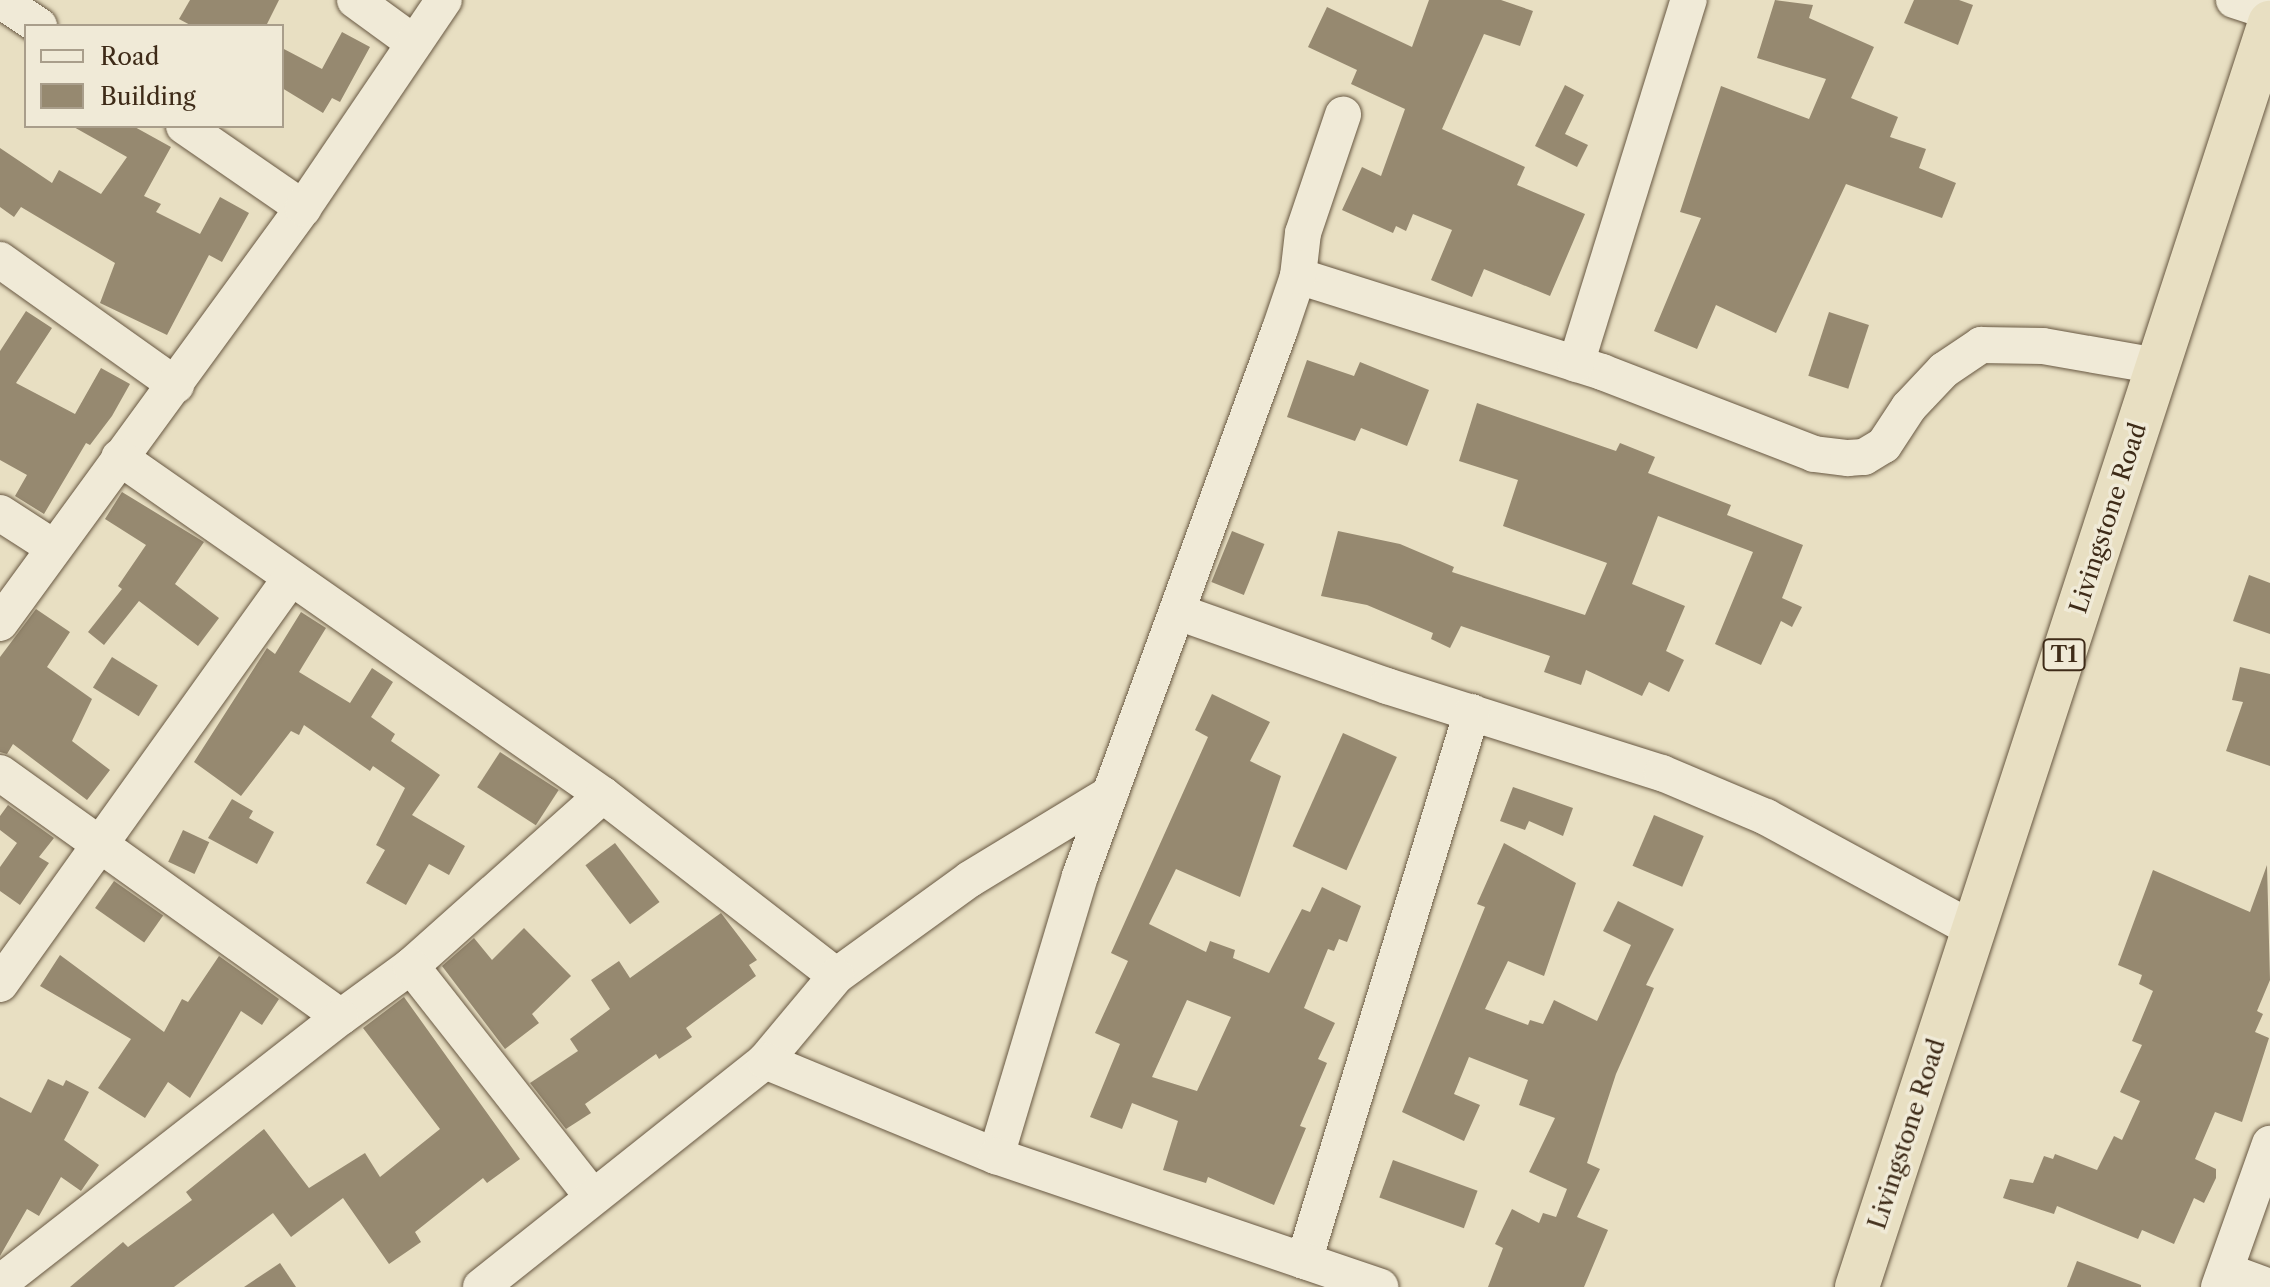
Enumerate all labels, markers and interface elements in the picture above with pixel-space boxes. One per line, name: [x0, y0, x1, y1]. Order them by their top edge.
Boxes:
legend: [24, 24, 284, 128]
text: Road: [100, 42, 159, 71]
text: Building: [100, 82, 196, 111]
street label: Livingstone Road: [2064, 419, 2152, 617]
road number: T1: [2042, 637, 2086, 673]
street label: Livingstone Road: [1863, 1035, 1951, 1233]

